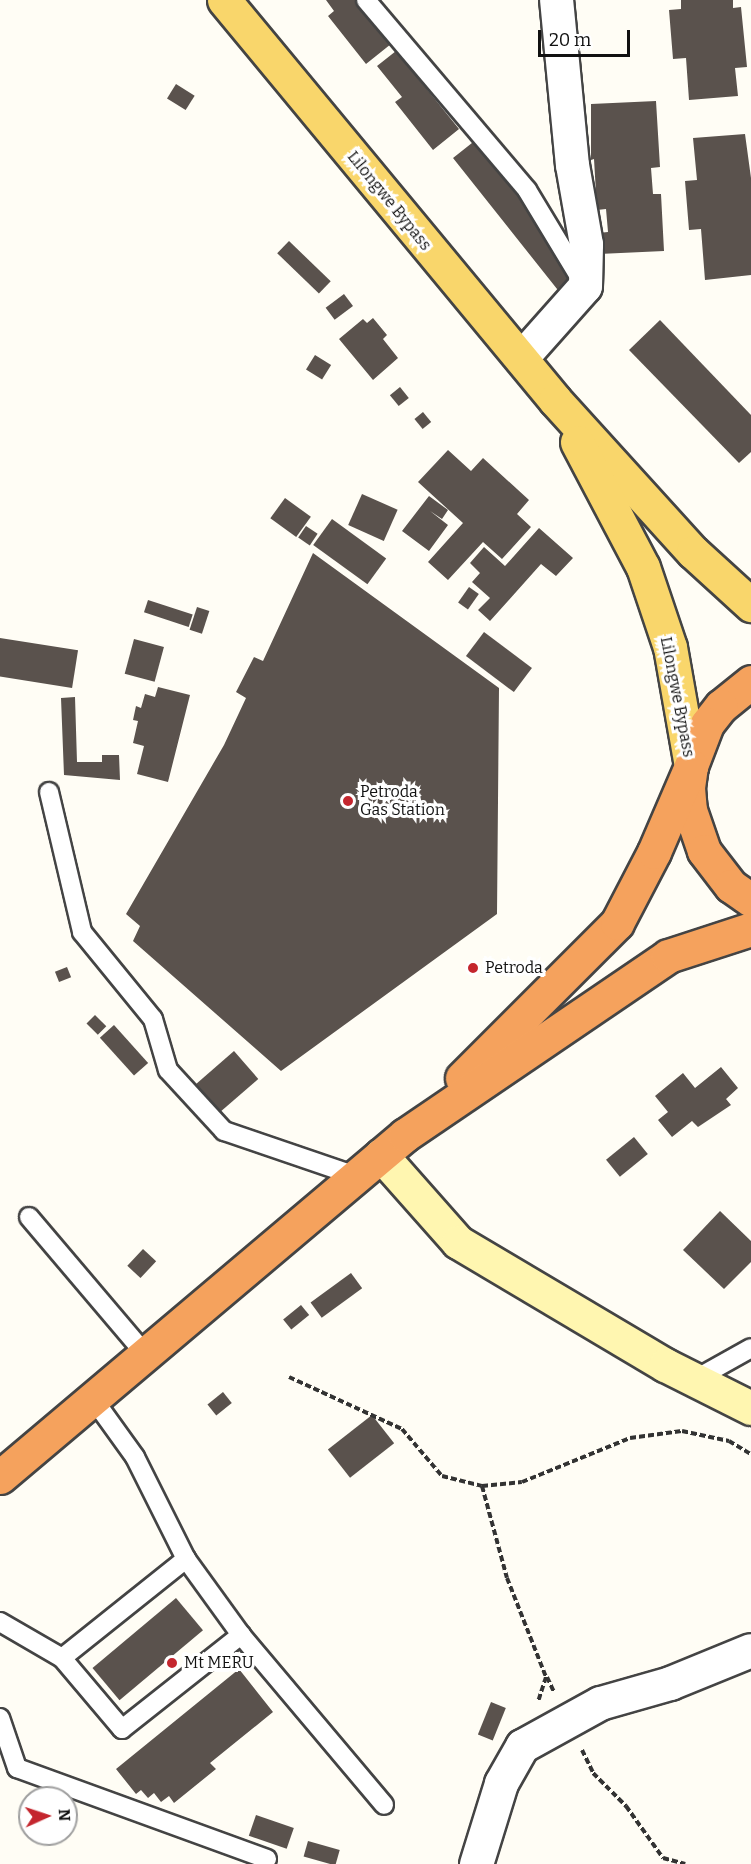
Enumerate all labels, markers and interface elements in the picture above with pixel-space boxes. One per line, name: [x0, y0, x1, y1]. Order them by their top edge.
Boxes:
scale bar: [541, 18, 632, 56]
text: 20 m: [549, 29, 591, 51]
street label: Lilongwe Bypass: [343, 147, 435, 255]
street label: Lilongwe Bypass: [656, 635, 698, 759]
place label: Petroda Gas Station: [360, 782, 445, 820]
marker: Petroda Gas Station: [341, 794, 355, 808]
place label: Petroda: [485, 958, 543, 978]
marker: Petroda: [466, 961, 480, 975]
place label: Mt MERU: [184, 1653, 254, 1673]
marker: Mt MERU: [165, 1656, 179, 1670]
north arrow: [18, 1786, 78, 1846]
text: N: [55, 1808, 74, 1822]

